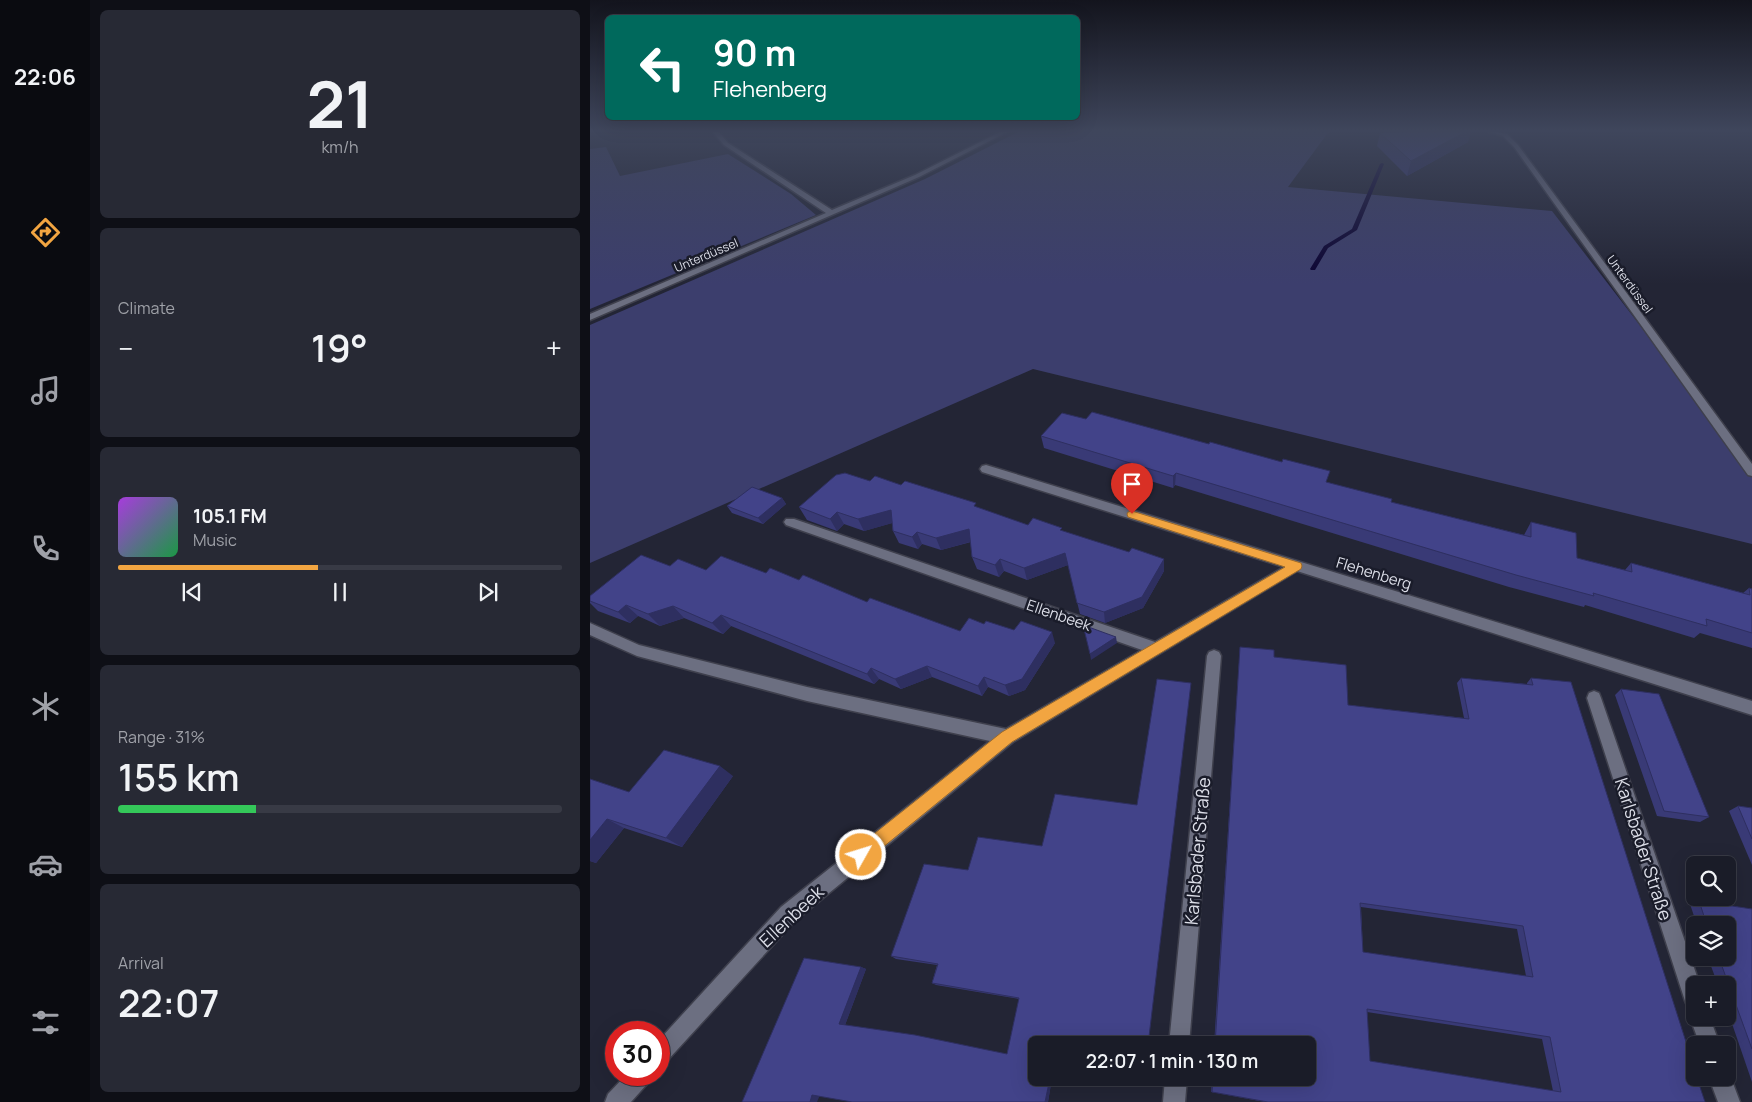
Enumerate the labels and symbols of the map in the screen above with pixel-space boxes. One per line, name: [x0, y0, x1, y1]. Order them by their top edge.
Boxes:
street label: Unterdüssel: [671, 234, 741, 276]
street label: Unterdüssel: [1603, 251, 1657, 317]
pin: [1111, 463, 1153, 514]
street label: Flehenberg: [1334, 552, 1414, 594]
street label: Ellenbeek: [1024, 594, 1095, 636]
street label: Karlsbader Straße: [1610, 775, 1678, 923]
street label: Karlsbader Straße: [1179, 776, 1215, 926]
position arrow: [834, 828, 886, 880]
street label: Ellenbeek: [753, 879, 829, 952]
speed limit sign: 30: [605, 1021, 670, 1086]

